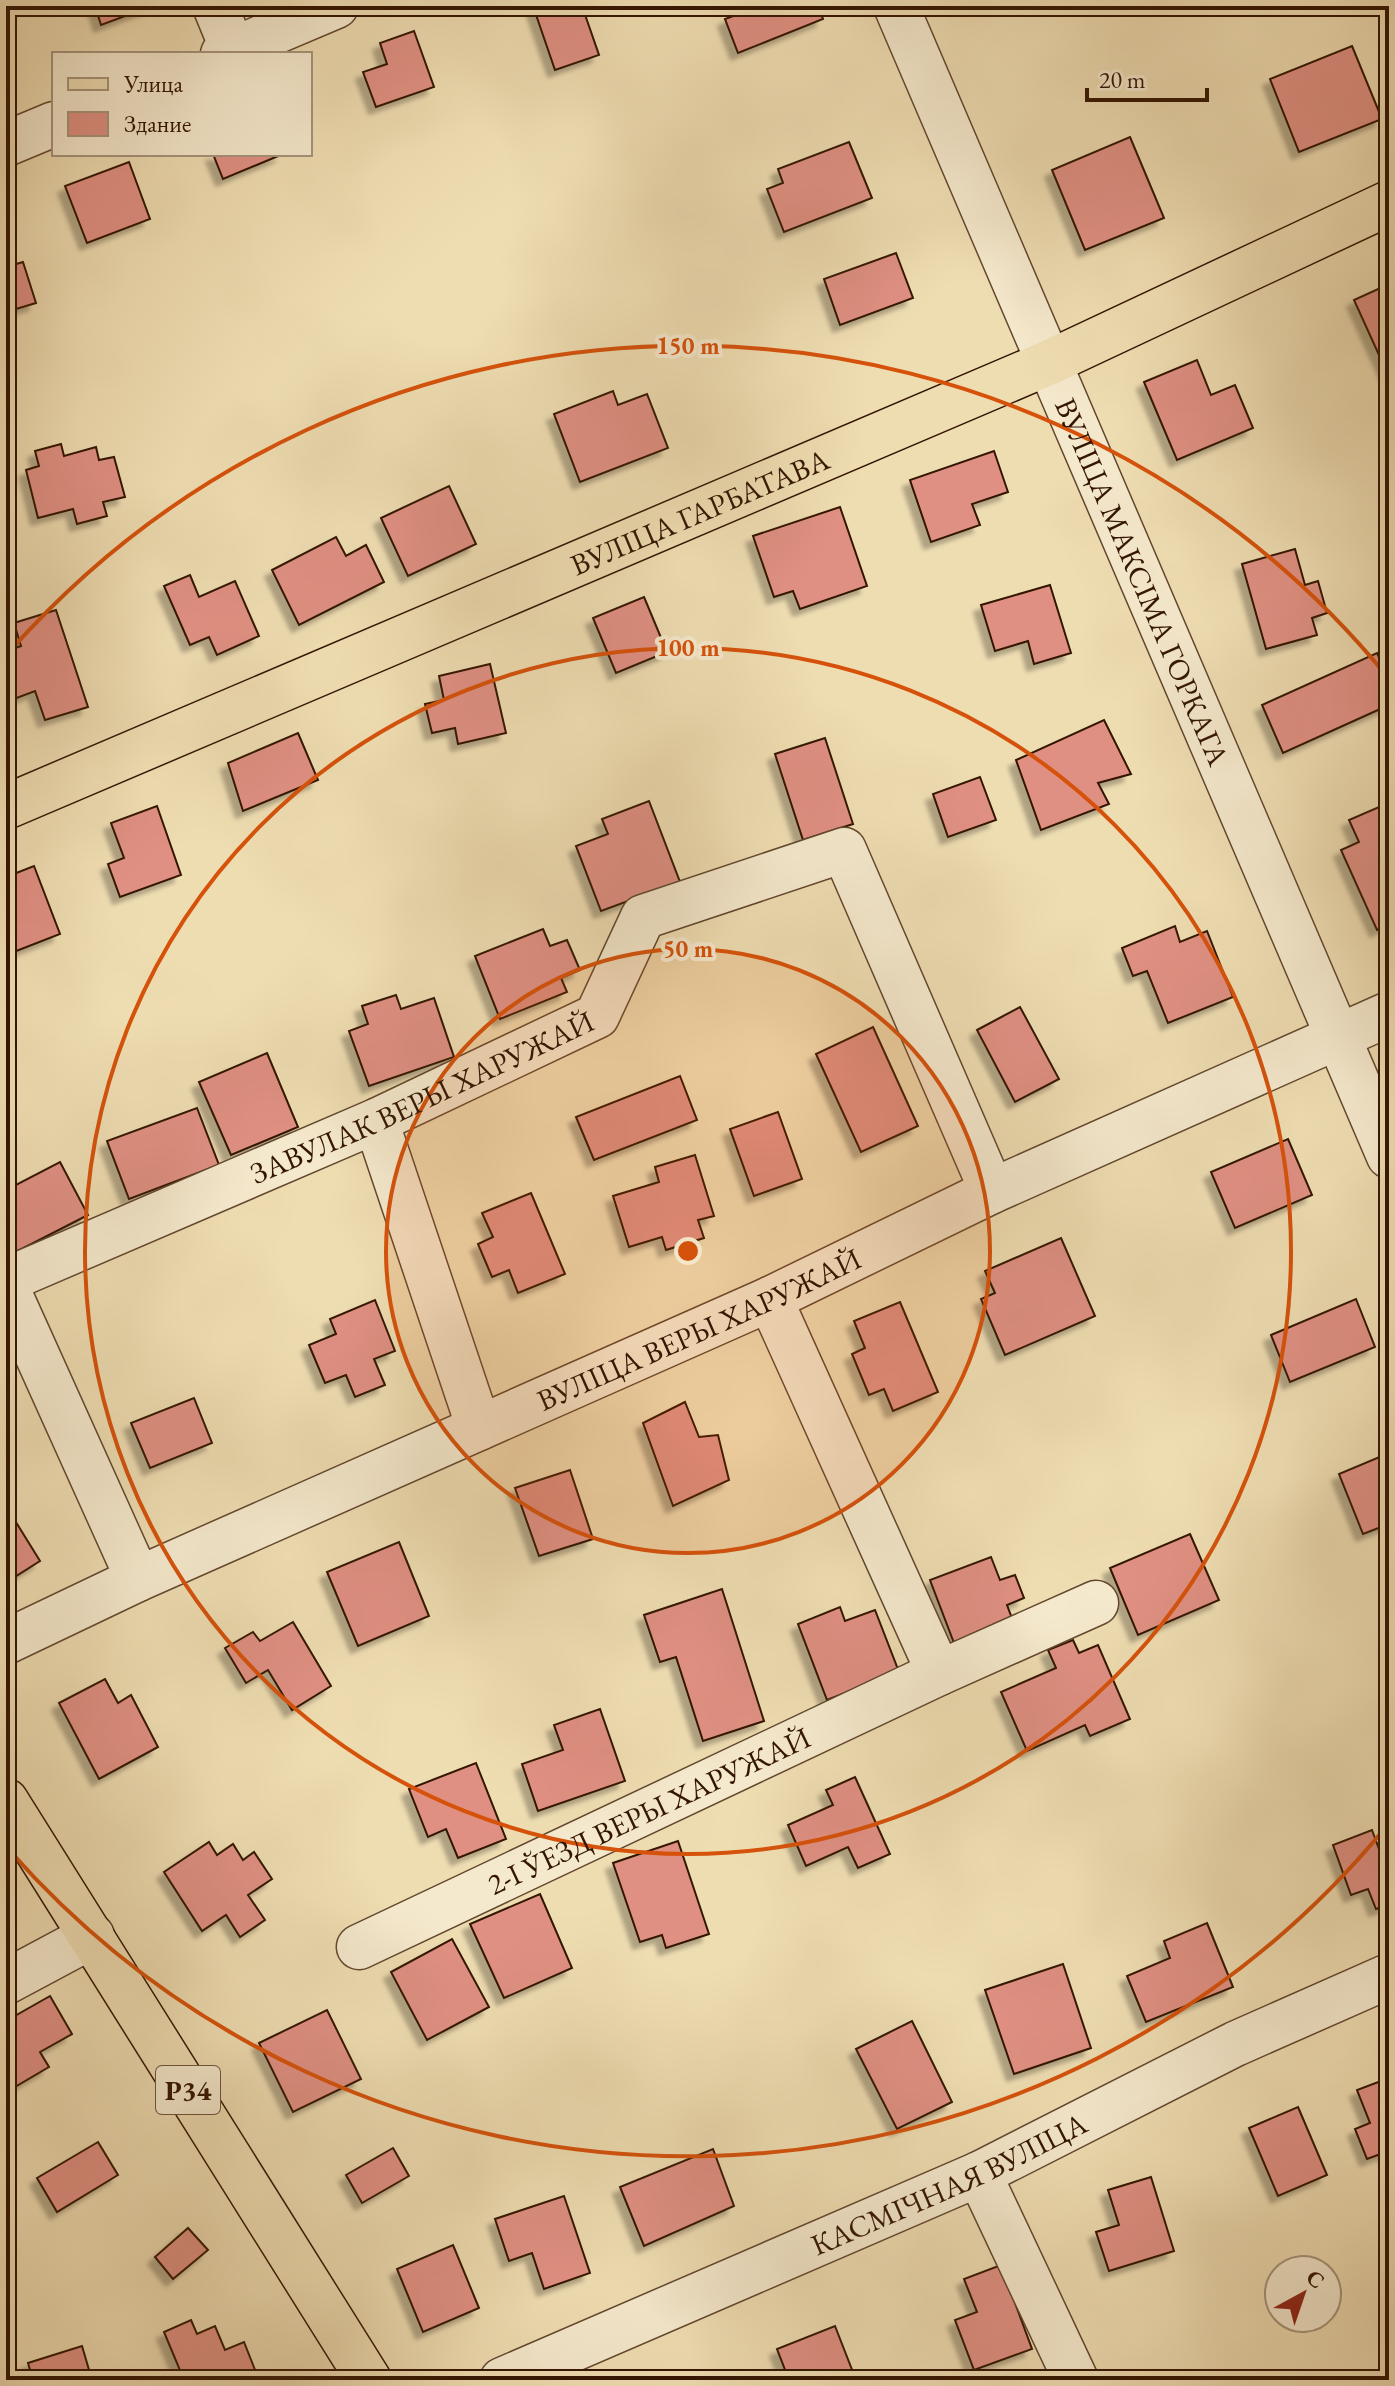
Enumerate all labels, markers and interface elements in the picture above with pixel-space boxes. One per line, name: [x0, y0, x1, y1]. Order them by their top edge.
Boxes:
legend: [52, 52, 312, 156]
scale bar: [1087, 52, 1207, 102]
text: 20 m: [1099, 64, 1146, 95]
text: Улица: [123, 68, 183, 99]
text: Здание: [124, 108, 191, 139]
text: 150 m: [656, 330, 720, 361]
street label: ВУЛІЦА МАКСІМА ГОРКАГА: [1047, 392, 1239, 771]
street label: ВУЛІЦА ГАРБАТАВА: [564, 439, 835, 584]
text: 100 m: [656, 632, 720, 663]
text: 50 m: [663, 933, 713, 964]
street label: ЗАВУЛАК ВЕРЫ ХАРУЖАЙ: [244, 1001, 599, 1192]
centre of rings: [674, 1237, 702, 1265]
street label: ВУЛІЦА ВЕРЫ ХАРУЖАЙ: [531, 1239, 867, 1419]
street label: 2-І ЎЕЗД ВЕРЫ ХАРУЖАЙ: [481, 1717, 816, 1903]
road number: Р34: [156, 2066, 220, 2114]
street label: КАСМІЧНАЯ ВУЛІЦА: [805, 2103, 1093, 2264]
north arrow: [1263, 2254, 1343, 2334]
text: С: [1300, 2263, 1331, 2295]

